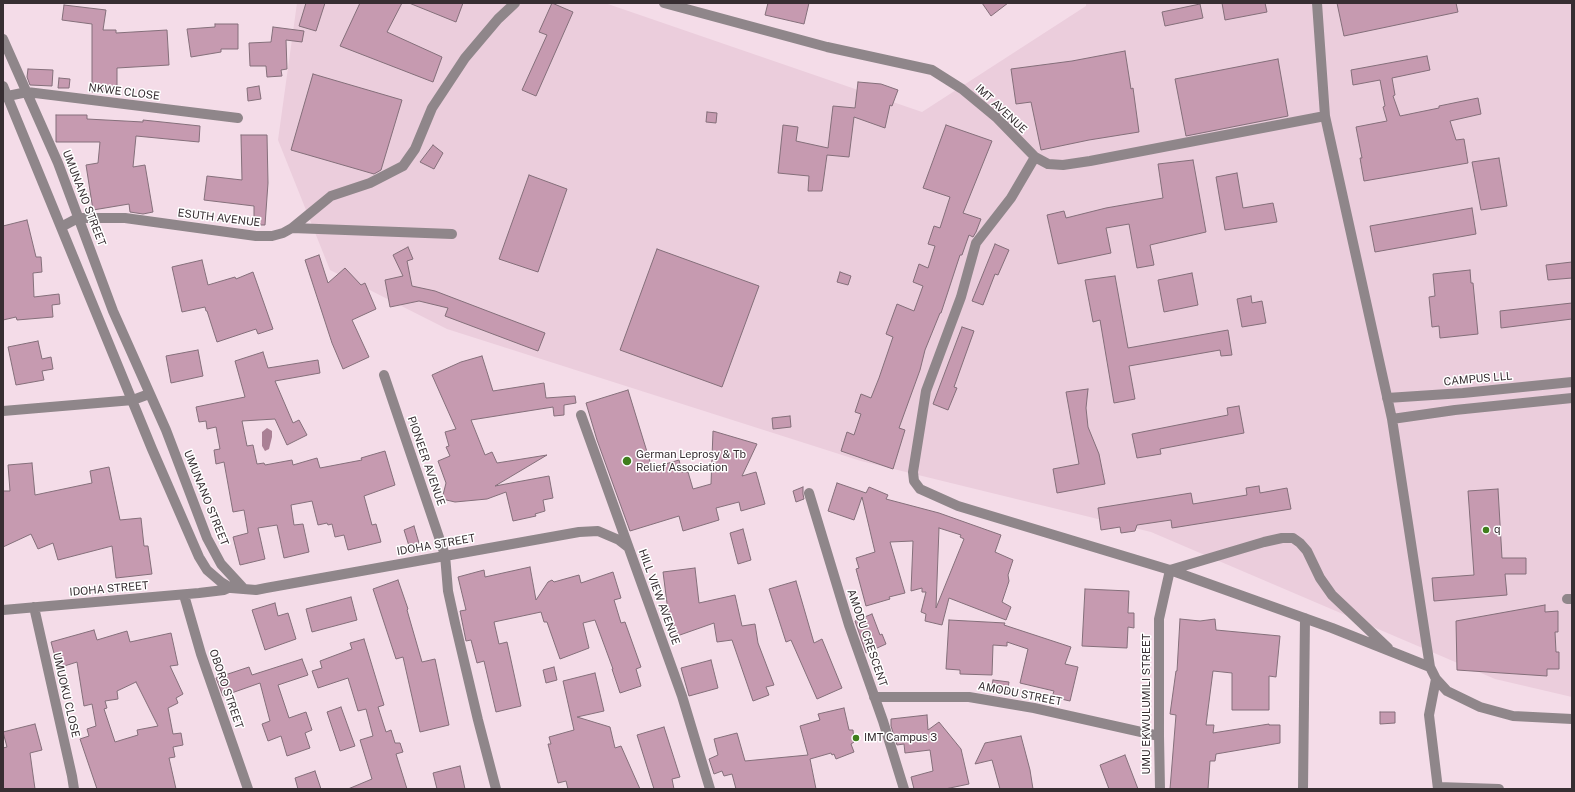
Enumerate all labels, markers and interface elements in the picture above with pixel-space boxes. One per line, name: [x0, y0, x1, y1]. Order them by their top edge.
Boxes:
street label: NKWE CLOSE: [88, 81, 160, 103]
street label: IMT AVENUE: [972, 82, 1030, 136]
street label: UMUNANO STREET: [60, 148, 108, 248]
street label: ESUTH AVENUE: [177, 206, 261, 230]
street label: CAMPUS LLL: [1443, 369, 1513, 389]
street label: PIONEER AVENUE: [404, 414, 448, 508]
street label: UMUNANO STREET: [181, 448, 231, 548]
place label: German Leprosy & Tb Relief Association: [636, 448, 746, 474]
marker: German Leprosy & Tb Relief Association: [621, 455, 633, 467]
place label: q: [1494, 523, 1501, 537]
marker: q: [1481, 525, 1491, 535]
street label: IDOHA STREET: [396, 532, 476, 558]
street label: HILL VIEW AVENUE: [636, 547, 682, 647]
street label: IDOHA STREET: [69, 579, 149, 599]
street label: AMODU CRESCENT: [844, 588, 890, 688]
street label: UMU EKWULUMILI STREET: [1140, 634, 1154, 774]
street label: OBORO STREET: [206, 648, 246, 730]
street label: UMUOKU CLOSE: [50, 651, 82, 739]
street label: AMODU STREET: [977, 679, 1063, 709]
place label: IMT Campus 3: [864, 731, 937, 745]
marker: IMT Campus 3: [851, 733, 861, 743]

